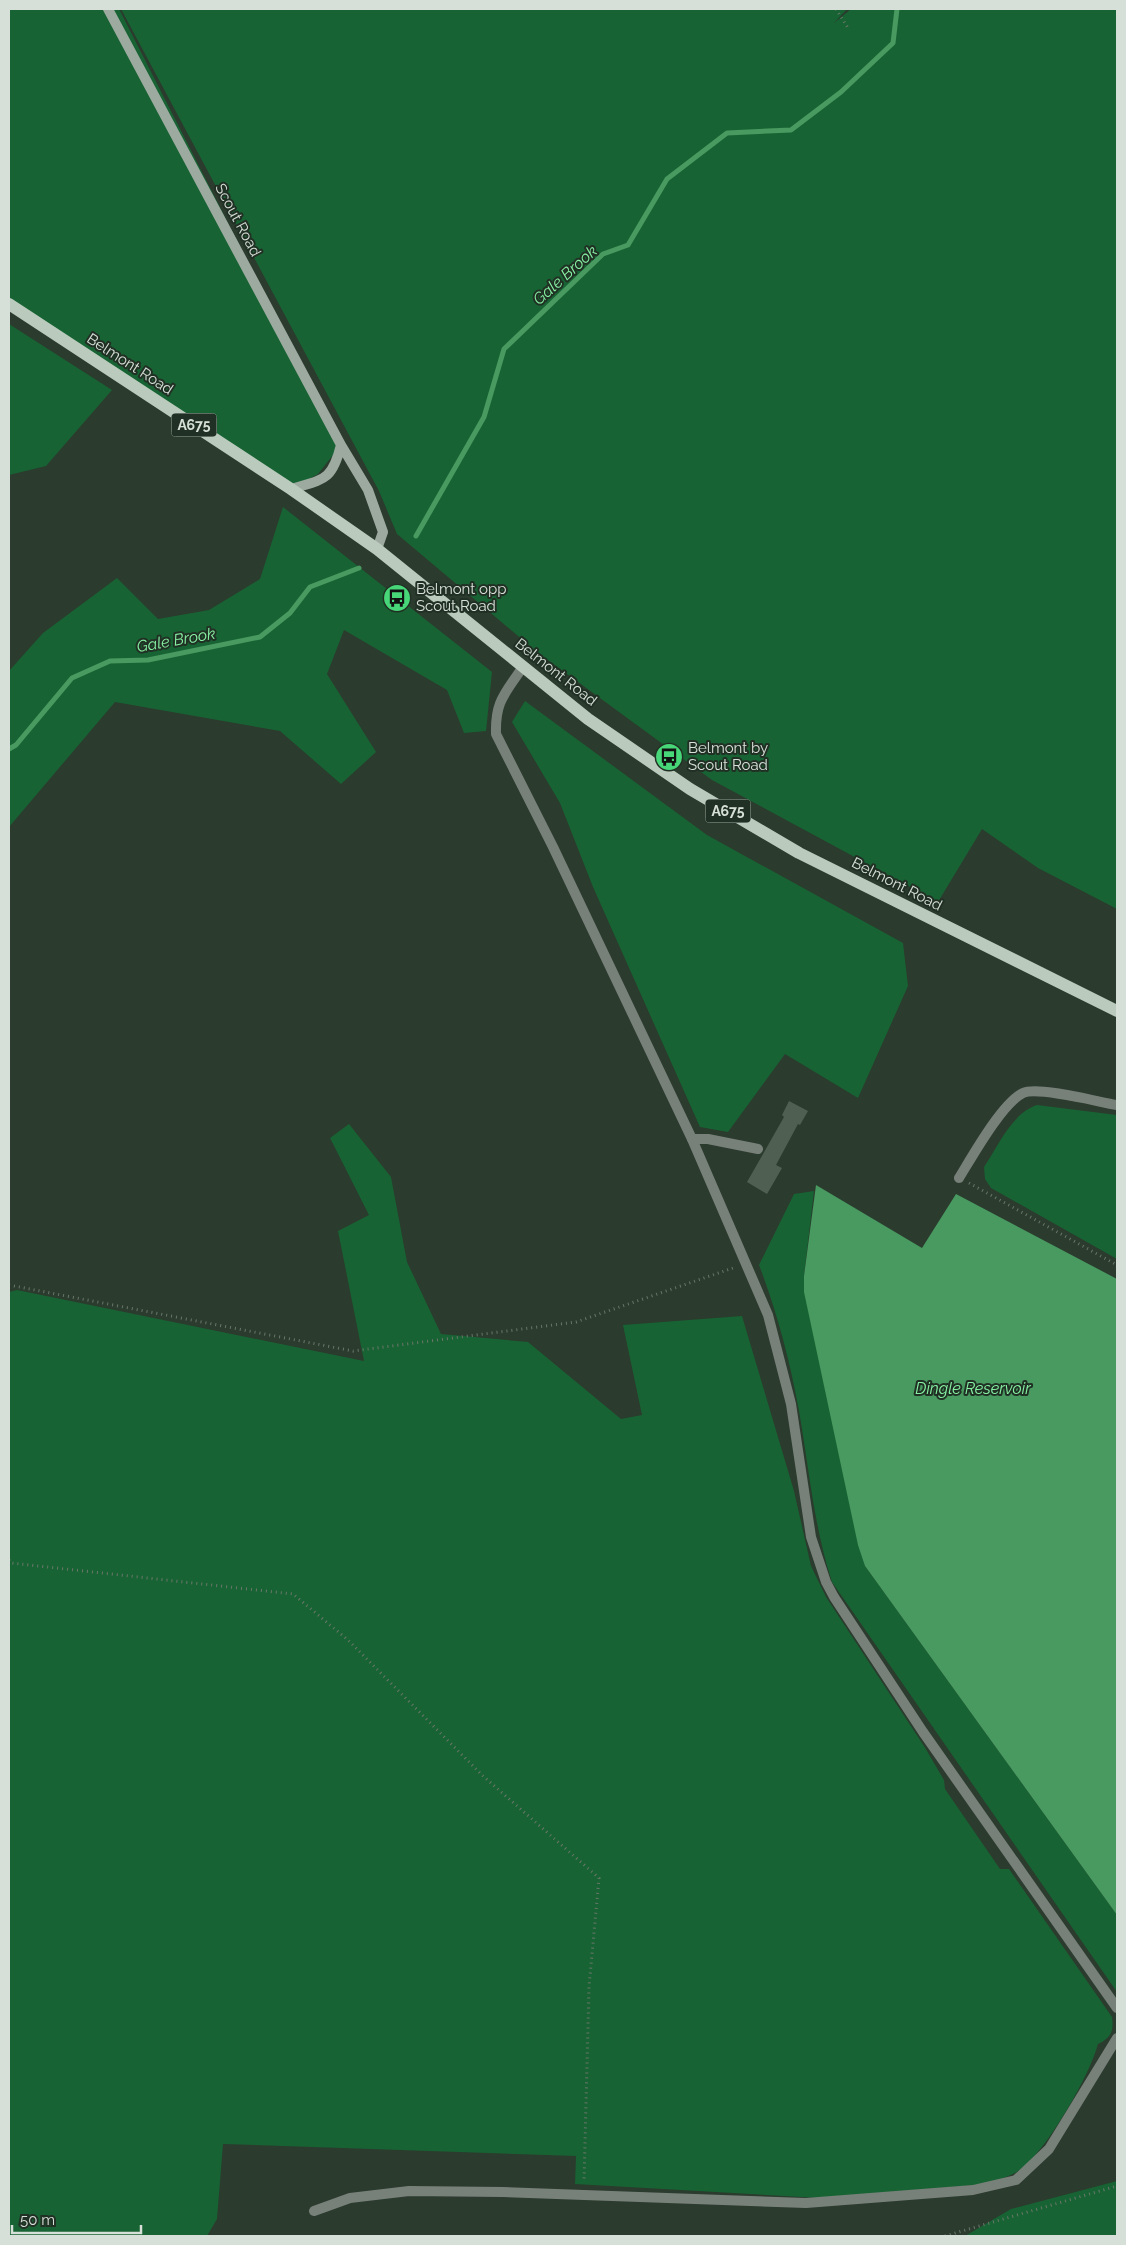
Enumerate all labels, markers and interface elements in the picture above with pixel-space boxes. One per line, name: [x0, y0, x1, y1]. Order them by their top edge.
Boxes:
street label: Scout Road: [211, 180, 265, 260]
water label: Gale Brook: [529, 241, 601, 309]
street label: Belmont Road: [84, 329, 176, 399]
road number: A675: [172, 414, 216, 436]
place label: Belmont opp Scout Road: [416, 580, 507, 615]
bus stop icon: Belmont opp Scout Road: [382, 583, 412, 613]
water label: Gale Brook: [135, 624, 217, 656]
street label: Belmont Road: [511, 634, 601, 710]
place label: Belmont by Scout Road: [688, 739, 768, 774]
bus stop icon: Belmont by Scout Road: [654, 742, 684, 772]
road number: A675: [706, 799, 750, 822]
street label: Belmont Road: [849, 853, 945, 915]
water label: Dingle Reservoir: [915, 1379, 1031, 1398]
scale bar: [12, 2202, 141, 2234]
text: 50 m: [20, 2211, 55, 2229]

